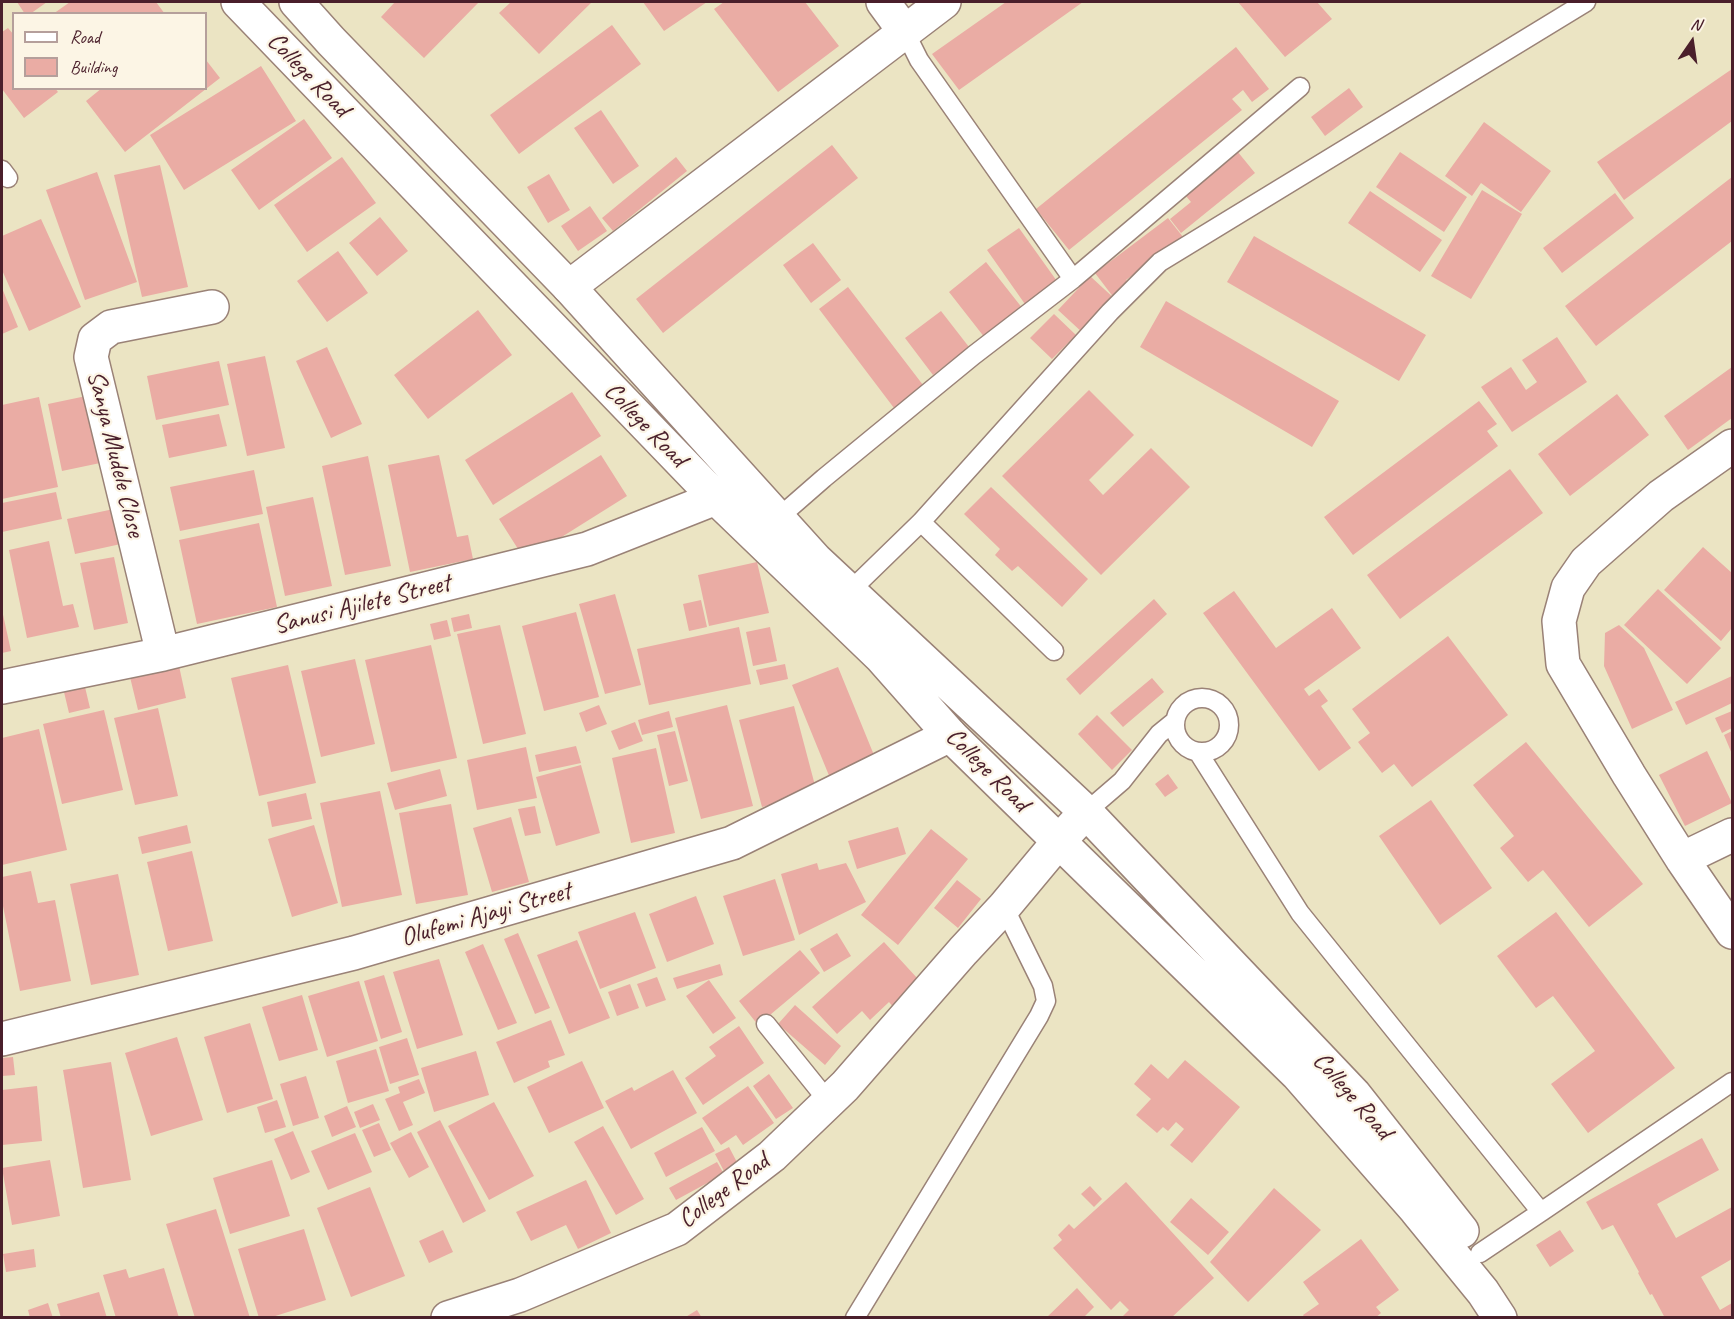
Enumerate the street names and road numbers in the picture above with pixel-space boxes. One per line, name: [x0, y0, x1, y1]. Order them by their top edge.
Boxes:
street label: College Road: [260, 26, 356, 124]
street label: Sanya Mudele Close: [79, 368, 151, 540]
street label: College Road: [597, 376, 693, 474]
street label: Sanusi Ajilete Street: [270, 568, 454, 642]
street label: College Road: [938, 721, 1036, 819]
street label: Olufemi Ajayi Street: [397, 876, 575, 954]
street label: College Road: [1305, 1046, 1399, 1146]
street label: College Road: [672, 1147, 776, 1235]

